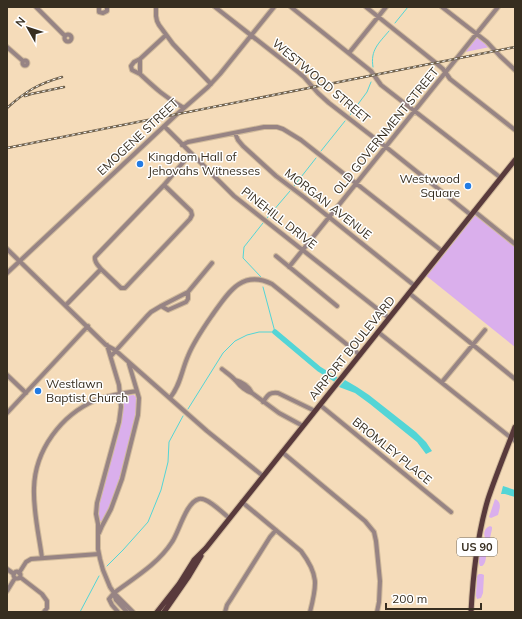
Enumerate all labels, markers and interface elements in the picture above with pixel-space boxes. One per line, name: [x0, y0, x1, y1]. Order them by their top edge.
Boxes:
north arrow: [8, 8, 48, 48]
text: N: [12, 14, 28, 29]
street label: WESTWOOD STREET: [269, 35, 374, 126]
street label: OLD GOVERNMENT STREET: [330, 64, 442, 197]
street label: EMOGENE STREET: [94, 95, 182, 178]
place label: Kingdom Hall of Jehovahs Witnesses: [148, 149, 260, 178]
marker: Kingdom Hall of Jehovahs Witnesses: [135, 159, 145, 169]
street label: MORGAN AVENUE: [282, 165, 375, 242]
place label: Westwood Square: [399, 171, 460, 200]
marker: Westwood Square: [463, 181, 473, 191]
street label: PINEHILL DRIVE: [239, 184, 320, 252]
street label: AIRPORT BOULEVARD: [305, 293, 398, 403]
place label: Westlawn Baptist Church: [46, 376, 128, 405]
marker: Westlawn Baptist Church: [33, 386, 43, 396]
street label: BROMLEY PLACE: [350, 414, 435, 487]
road number: US 90: [457, 538, 497, 556]
scale bar: [386, 585, 481, 611]
text: 200 m: [392, 591, 427, 606]

